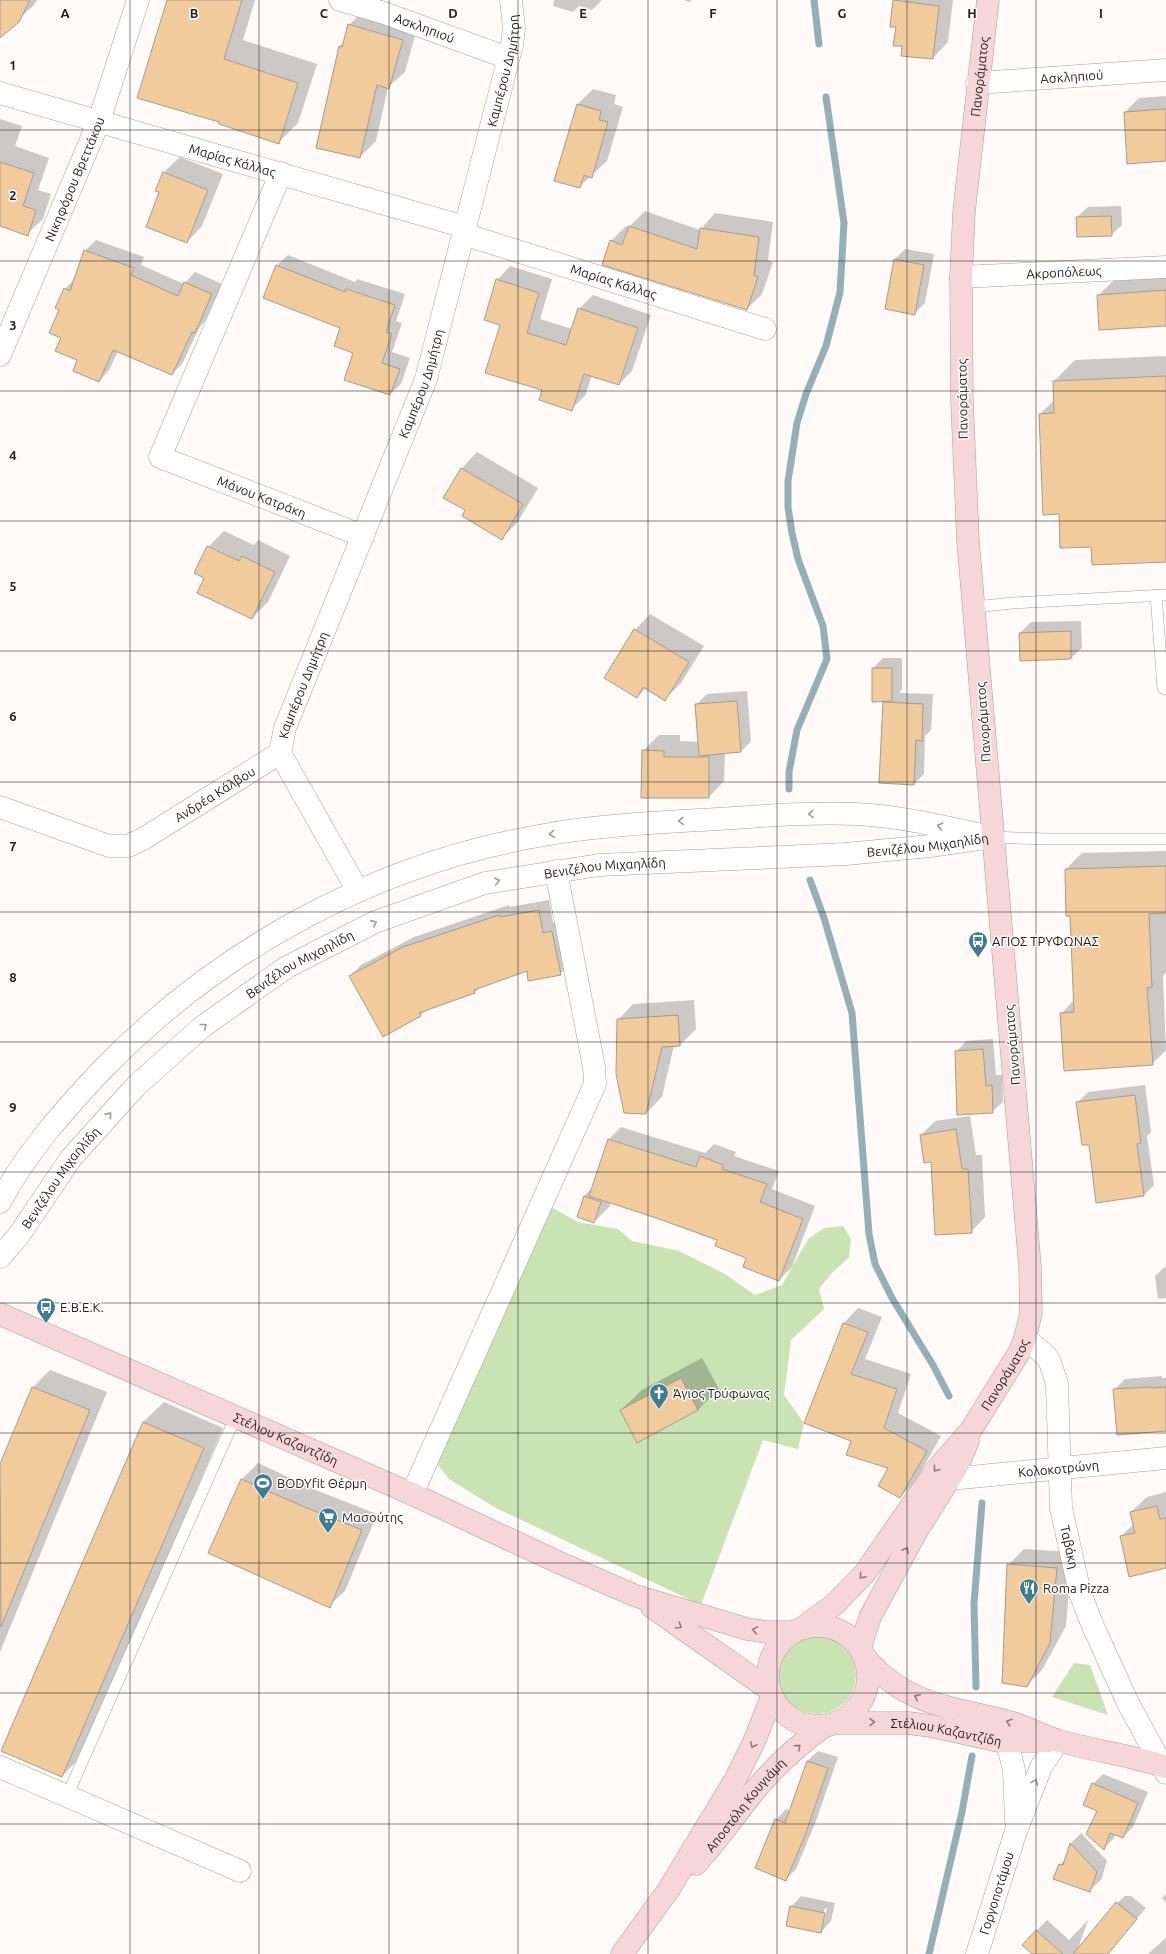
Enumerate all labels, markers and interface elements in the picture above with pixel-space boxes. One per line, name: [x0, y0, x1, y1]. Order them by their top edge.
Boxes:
text: A: [60, 6, 70, 20]
text: B: [190, 6, 199, 20]
text: C: [320, 6, 329, 20]
text: D: [448, 6, 458, 20]
text: E: [579, 6, 587, 20]
text: F: [709, 6, 717, 20]
text: G: [838, 6, 847, 20]
text: H: [967, 6, 977, 20]
text: I: [1099, 6, 1103, 20]
street label: Ασκληπιού: [392, 10, 457, 45]
street label: Καμπέρου Δημήτρη: [484, 14, 521, 128]
street label: Πανοράματος: [968, 36, 992, 117]
text: 1: [9, 58, 17, 72]
street label: Ασκληπιού: [1040, 67, 1104, 86]
street label: Νικηφόρου Βρεττάκου: [42, 115, 107, 243]
street label: Μαρίας Κάλλας: [188, 141, 278, 180]
text: 2: [9, 188, 17, 202]
street label: Μαρίας Κάλλας: [569, 261, 659, 303]
street label: Ακροπόλεως: [1026, 263, 1102, 281]
text: 3: [9, 318, 17, 332]
street label: Καμπέρου Δημήτρη: [396, 328, 446, 440]
street label: Πανοράματος: [954, 359, 971, 439]
text: 4: [9, 448, 17, 462]
street label: Μάνου Κατράκη: [215, 473, 308, 520]
text: 5: [9, 579, 17, 593]
street label: Καμπέρου Δημήτρη: [276, 629, 330, 740]
street label: Πανοράματος: [973, 681, 994, 763]
text: 6: [9, 709, 17, 723]
street label: Ανδρέα Κάλβου: [172, 764, 258, 824]
one-way arrow: [808, 810, 814, 818]
one-way arrow: [678, 817, 684, 826]
one-way arrow: [937, 822, 943, 831]
one-way arrow: [549, 829, 555, 838]
street label: Βενιζέλου Μιχαηλίδη: [866, 831, 989, 859]
text: 7: [9, 839, 17, 853]
street label: Βενιζέλου Μιχαηλίδη: [543, 855, 666, 881]
one-way arrow: [494, 877, 500, 886]
one-way arrow: [370, 920, 377, 928]
street label: Βενιζέλου Μιχαηλίδη: [243, 927, 356, 1001]
bus stop icon: ΑΓΙΟΣ ΤΡΥΦΩΝΑΣ: [967, 930, 989, 958]
place label: ΑΓΙΟΣ ΤΡΥΦΩΝΑΣ: [992, 934, 1099, 948]
text: 8: [9, 970, 17, 984]
street label: Πανοράματος: [1002, 1004, 1023, 1086]
one-way arrow: [199, 1024, 206, 1031]
text: 9: [9, 1100, 17, 1114]
one-way arrow: [105, 1113, 112, 1120]
street label: Βενιζέλου Μιχαηλίδη: [19, 1124, 103, 1231]
bus stop icon: Ε.Β.Ε.Κ.: [35, 1296, 57, 1324]
place label: Ε.Β.Ε.Κ.: [60, 1300, 104, 1314]
street label: Πανοράματος: [978, 1337, 1032, 1413]
church icon: Άγιος Τρύφωνας: [648, 1382, 670, 1410]
place label: Άγιος Τρύφωνας: [673, 1386, 770, 1401]
street label: Στέλιου Καζαντζίδη: [231, 1410, 340, 1468]
street label: Κολοκοτρώνη: [1017, 1458, 1100, 1479]
one-way arrow: [934, 1465, 941, 1472]
sports icon: BODYfit Θέρμη: [252, 1472, 274, 1500]
place label: BODYfit Θέρμη: [277, 1476, 367, 1490]
supermarket icon: Μασούτης: [317, 1506, 339, 1534]
place label: Μασούτης: [342, 1510, 403, 1525]
street label: Ταβάκη: [1058, 1524, 1081, 1570]
one-way arrow: [902, 1547, 909, 1554]
one-way arrow: [860, 1571, 867, 1578]
restaurant icon: Roma Pizza: [1018, 1577, 1040, 1605]
place label: Roma Pizza: [1043, 1581, 1109, 1595]
one-way arrow: [675, 1621, 682, 1628]
one-way arrow: [752, 1627, 759, 1635]
one-way arrow: [914, 1694, 922, 1702]
street label: Στέλιου Καζαντζίδη: [891, 1716, 1003, 1748]
one-way arrow: [869, 1718, 875, 1726]
one-way arrow: [1005, 1718, 1012, 1727]
one-way arrow: [750, 1741, 758, 1749]
one-way arrow: [793, 1744, 801, 1751]
street label: Αποστόλη Κουγιάμη: [703, 1755, 788, 1855]
one-way arrow: [1031, 1779, 1039, 1786]
street label: Γοργοποτάμου: [977, 1850, 1016, 1936]

